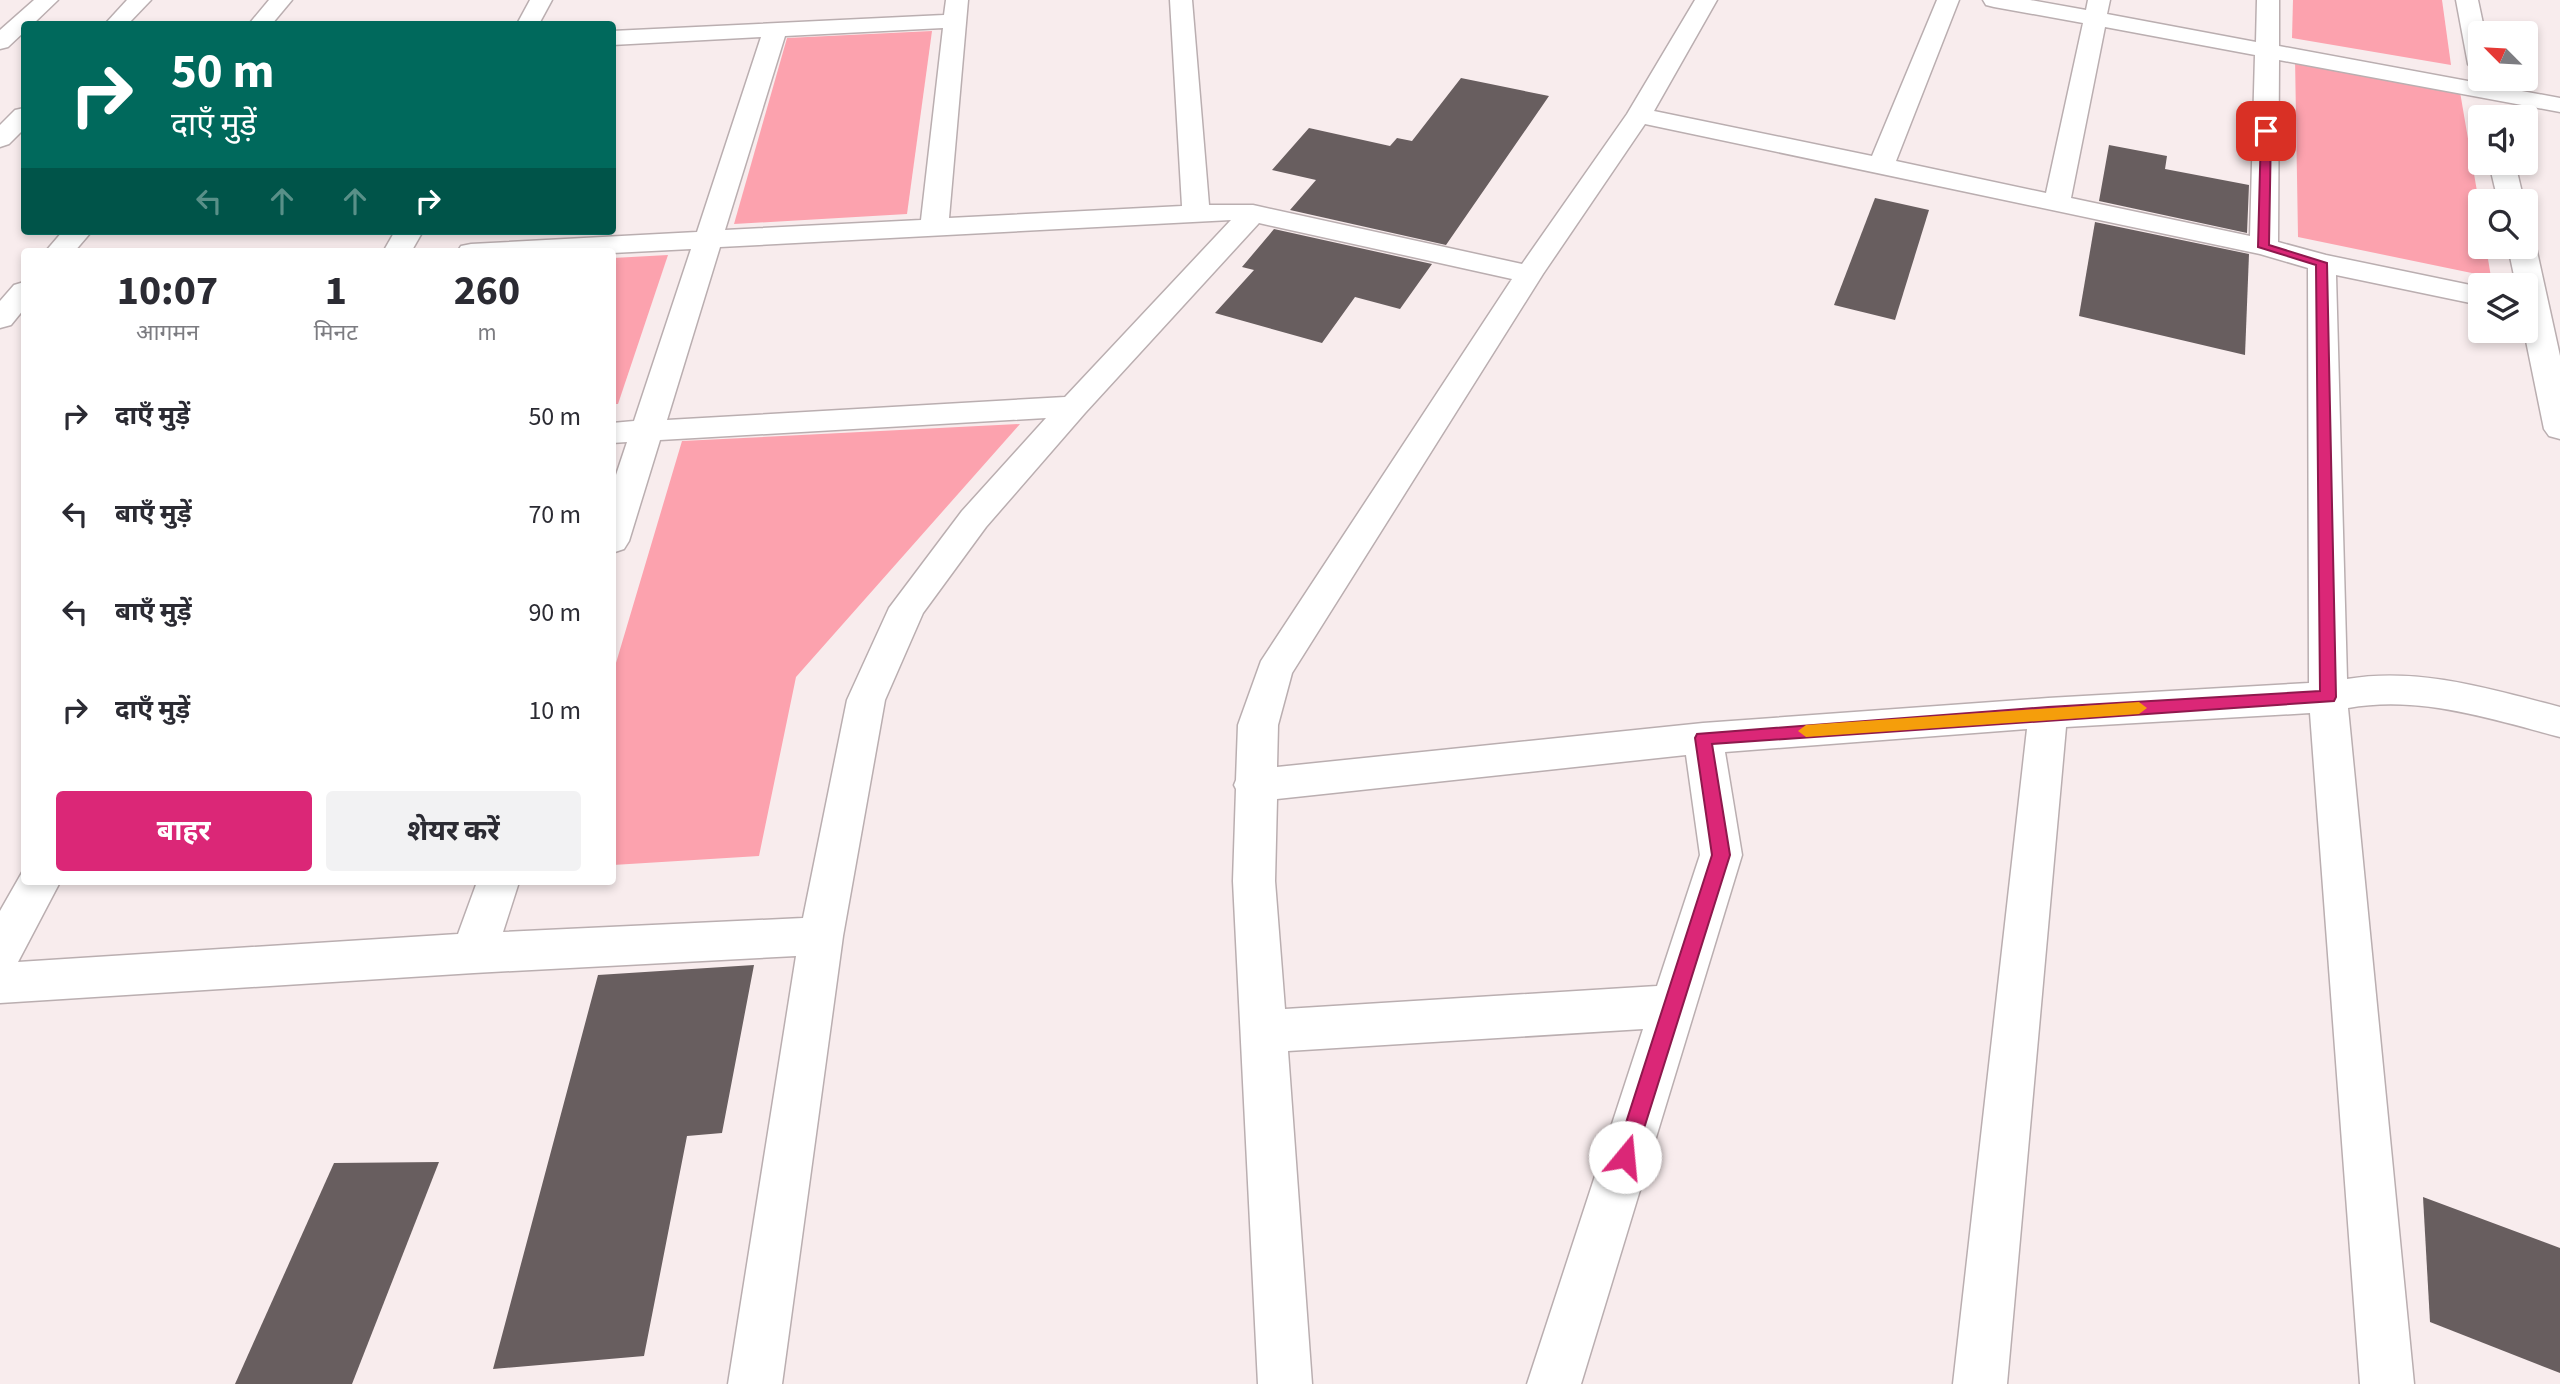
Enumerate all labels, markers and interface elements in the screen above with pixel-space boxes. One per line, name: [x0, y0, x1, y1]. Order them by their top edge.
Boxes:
north arrow: [2468, 21, 2538, 91]
map controls: [2468, 21, 2538, 343]
text: 50 m: [171, 37, 275, 107]
icon: right: [56, 49, 147, 140]
pin: [2236, 101, 2296, 161]
text: दाएँ मुड़ें: [171, 102, 257, 148]
button: sound: [2468, 105, 2538, 175]
icon: arrive: [2247, 112, 2285, 150]
icon: left: [190, 182, 228, 220]
icon: ahead: [263, 182, 301, 220]
icon: ahead: [336, 182, 374, 220]
icon: right: [409, 182, 447, 220]
button: search: [2468, 189, 2538, 259]
text: 10:07: [117, 261, 218, 321]
text: 1: [325, 261, 347, 321]
text: 260: [454, 261, 520, 321]
button: layers: [2468, 273, 2538, 343]
text: आगमन: [136, 316, 199, 349]
text: मिनट: [314, 316, 358, 349]
text: m: [477, 316, 496, 349]
icon: right: [56, 397, 94, 435]
text: दाएँ मुड़ें: [115, 397, 190, 434]
text: 50 m: [528, 398, 581, 435]
icon: left: [56, 495, 94, 533]
text: बाएँ मुड़ें: [115, 495, 192, 532]
text: 70 m: [528, 496, 581, 533]
icon: left: [56, 593, 94, 631]
text: बाएँ मुड़ें: [115, 593, 192, 630]
text: 90 m: [528, 594, 581, 631]
icon: right: [56, 691, 94, 729]
text: दाएँ मुड़ें: [115, 691, 190, 728]
text: 10 m: [528, 692, 581, 729]
button: बाहर: [56, 791, 312, 871]
button: शेयर करें: [326, 791, 581, 871]
position arrow: [1588, 1120, 1662, 1194]

